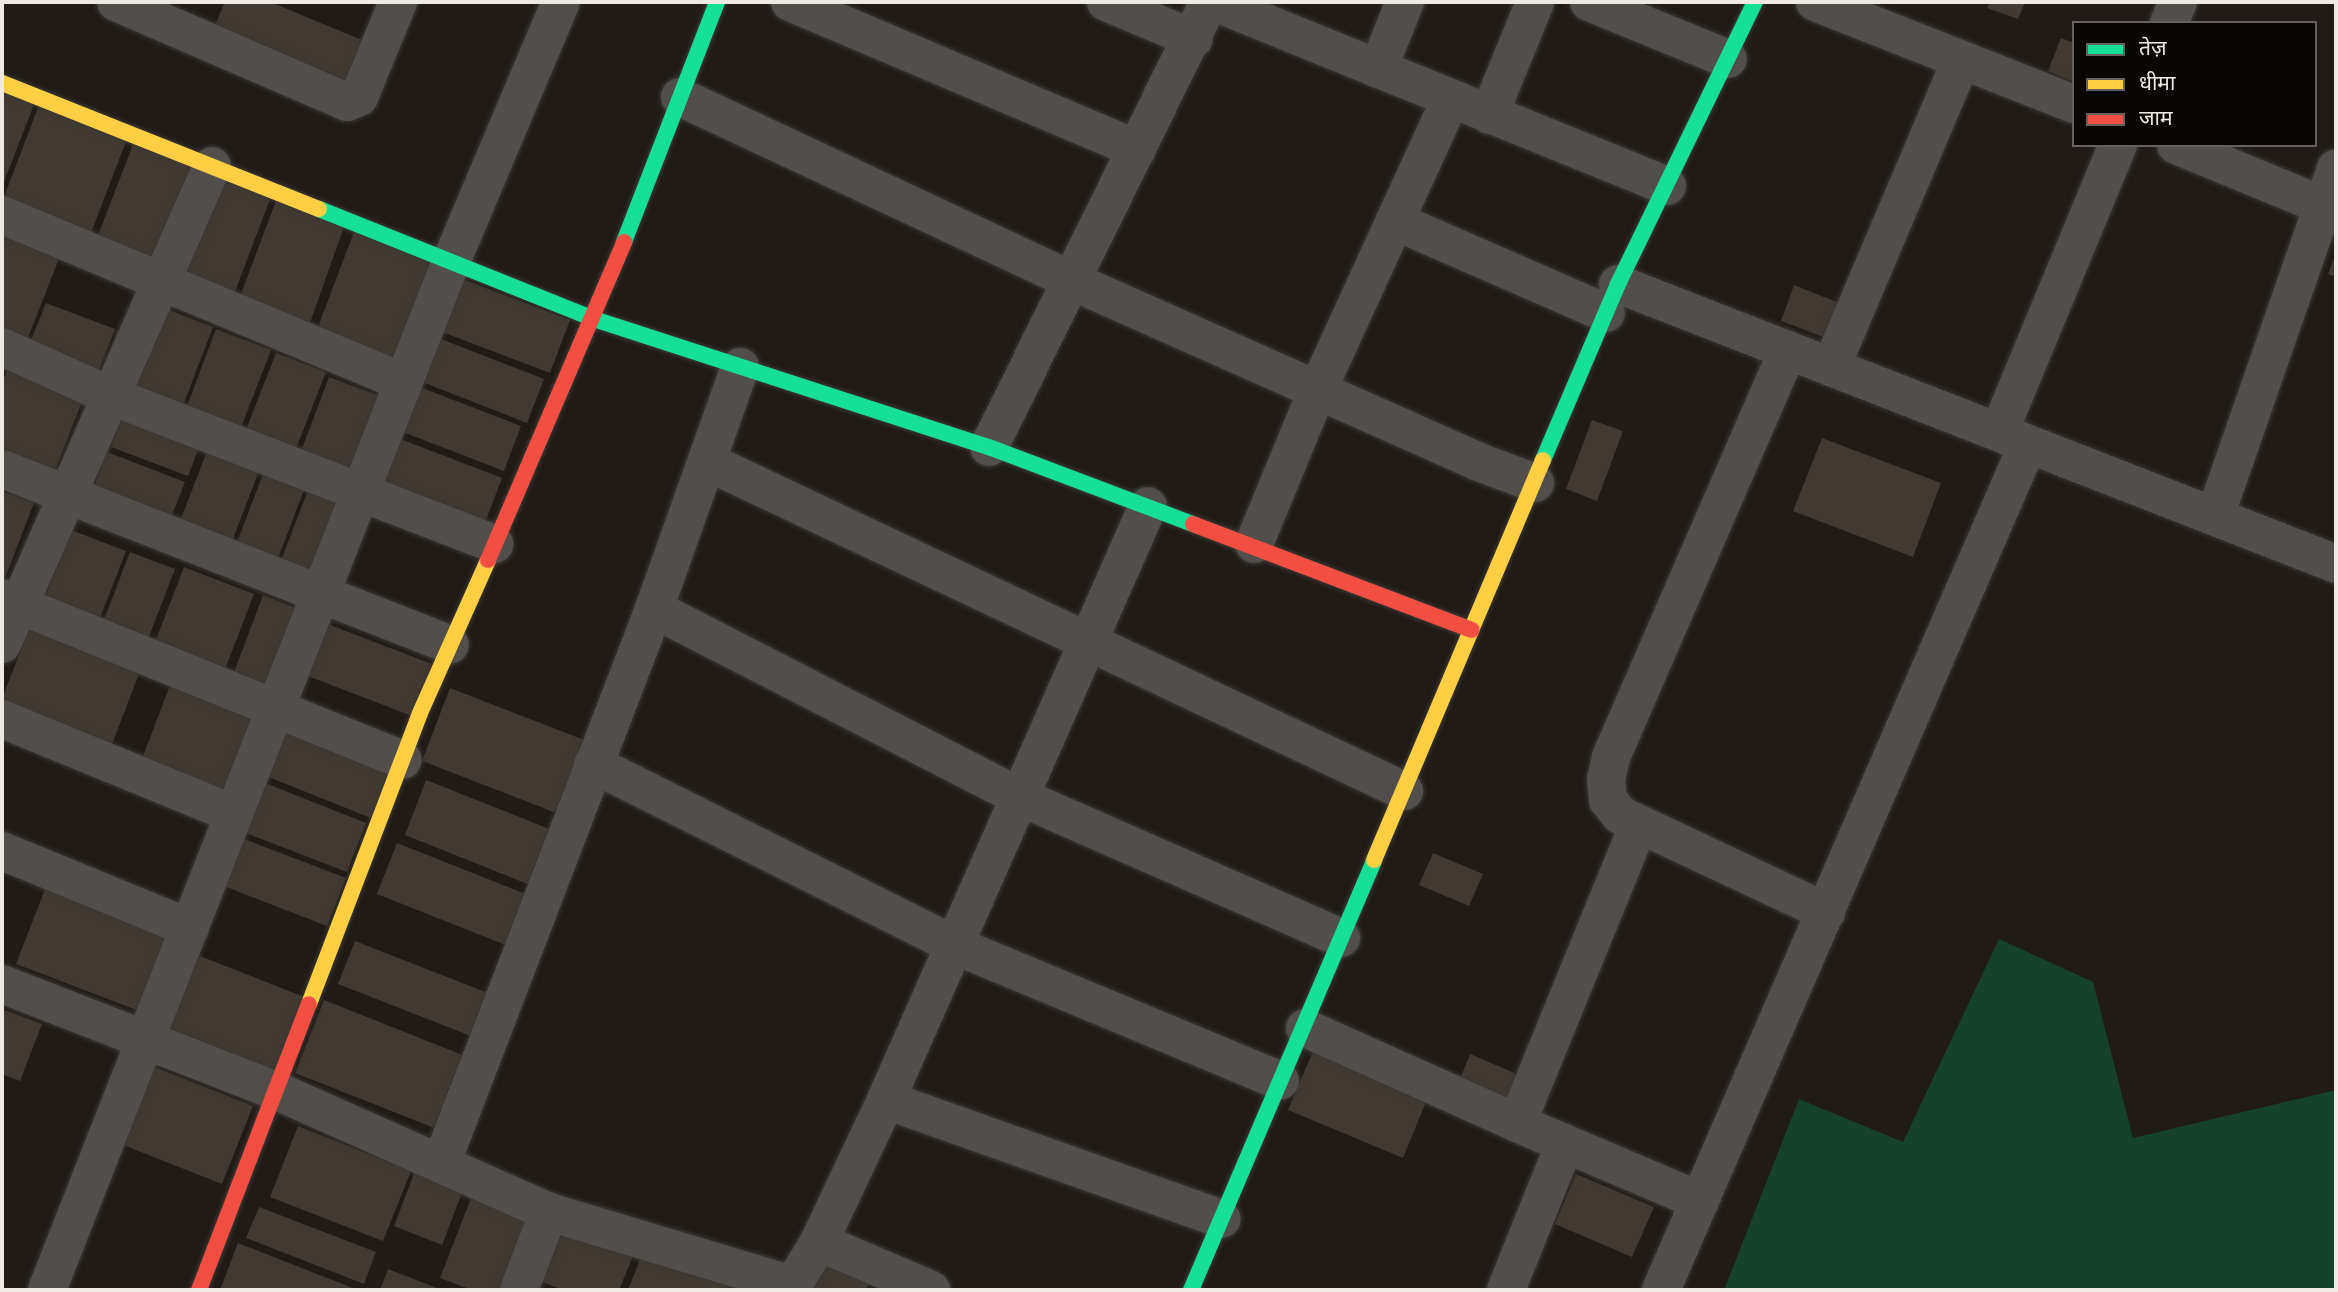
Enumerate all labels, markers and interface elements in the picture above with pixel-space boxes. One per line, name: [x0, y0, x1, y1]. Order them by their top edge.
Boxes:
legend: [2072, 21, 2317, 147]
text: तेज़: [2139, 36, 2167, 60]
text: धीमा: [2139, 71, 2175, 95]
text: जाम: [2139, 106, 2173, 130]

